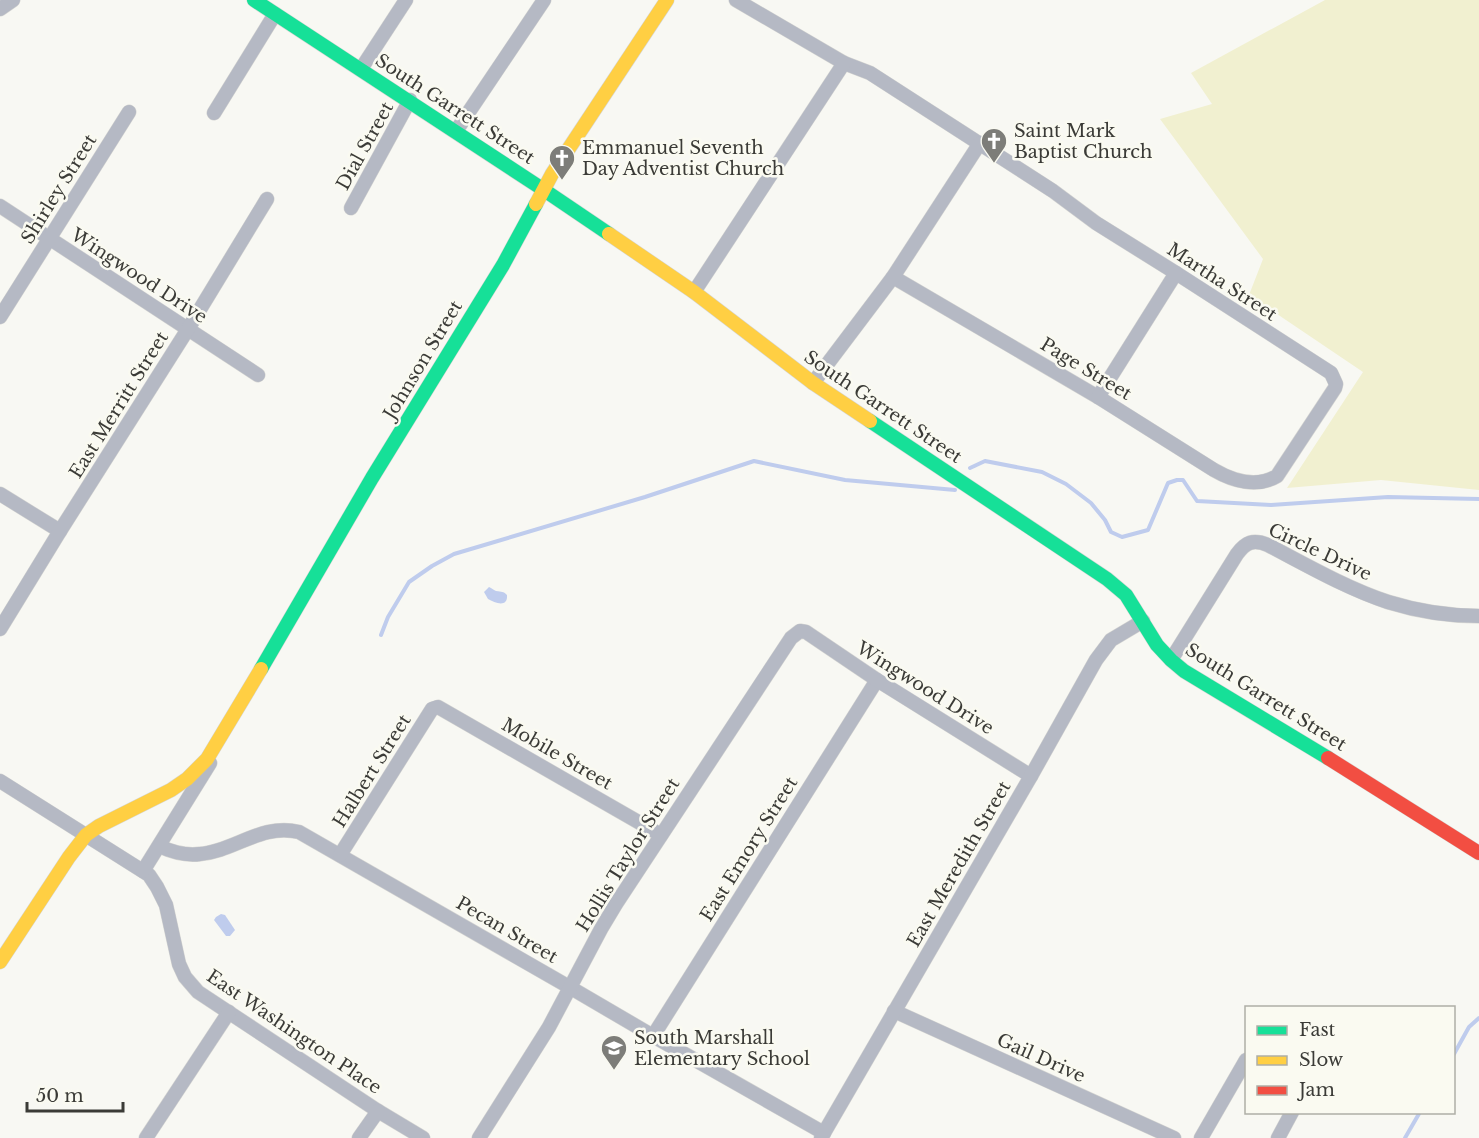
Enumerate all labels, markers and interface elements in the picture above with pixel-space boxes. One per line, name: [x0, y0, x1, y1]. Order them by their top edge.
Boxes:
street label: South Garrett Street: [371, 49, 539, 169]
street label: Dial Street: [332, 98, 398, 194]
place label: Saint Mark Baptist Church: [1014, 120, 1152, 163]
church icon: Saint Mark Baptist Church: [979, 126, 1009, 164]
street label: Shirley Street: [17, 130, 102, 248]
place label: Emmanuel Seventh Day Adventist Church: [582, 137, 784, 180]
church icon: Emmanuel Seventh Day Adventist Church: [547, 143, 577, 181]
street label: Wingwood Drive: [66, 223, 211, 328]
street label: Martha Street: [1163, 238, 1281, 326]
street label: Johnson Street: [378, 296, 467, 425]
street label: East Merritt Street: [65, 327, 173, 482]
street label: Page Street: [1036, 333, 1136, 405]
street label: South Garrett Street: [800, 346, 966, 468]
street label: Circle Drive: [1265, 518, 1375, 586]
street label: Wingwood Drive: [851, 636, 998, 739]
street label: South Garrett Street: [1181, 638, 1351, 756]
street label: Halbert Street: [328, 710, 416, 832]
street label: Mobile Street: [498, 713, 616, 795]
street label: East Emory Street: [696, 773, 802, 925]
street label: Hollis Taylor Street: [572, 774, 684, 936]
street label: East Meredith Street: [902, 777, 1016, 951]
street label: Pecan Street: [452, 892, 562, 968]
street label: East Washington Place: [202, 965, 386, 1099]
legend: [1245, 1006, 1455, 1114]
text: Fast: [1299, 1019, 1336, 1041]
place label: South Marshall Elementary School: [634, 1027, 810, 1070]
street label: Gail Drive: [993, 1029, 1089, 1087]
school or university icon: South Marshall Elementary School: [599, 1033, 629, 1071]
text: Slow: [1299, 1049, 1344, 1071]
scale bar: [27, 1075, 123, 1113]
text: Jam: [1297, 1079, 1335, 1101]
text: 50 m: [36, 1085, 84, 1107]

